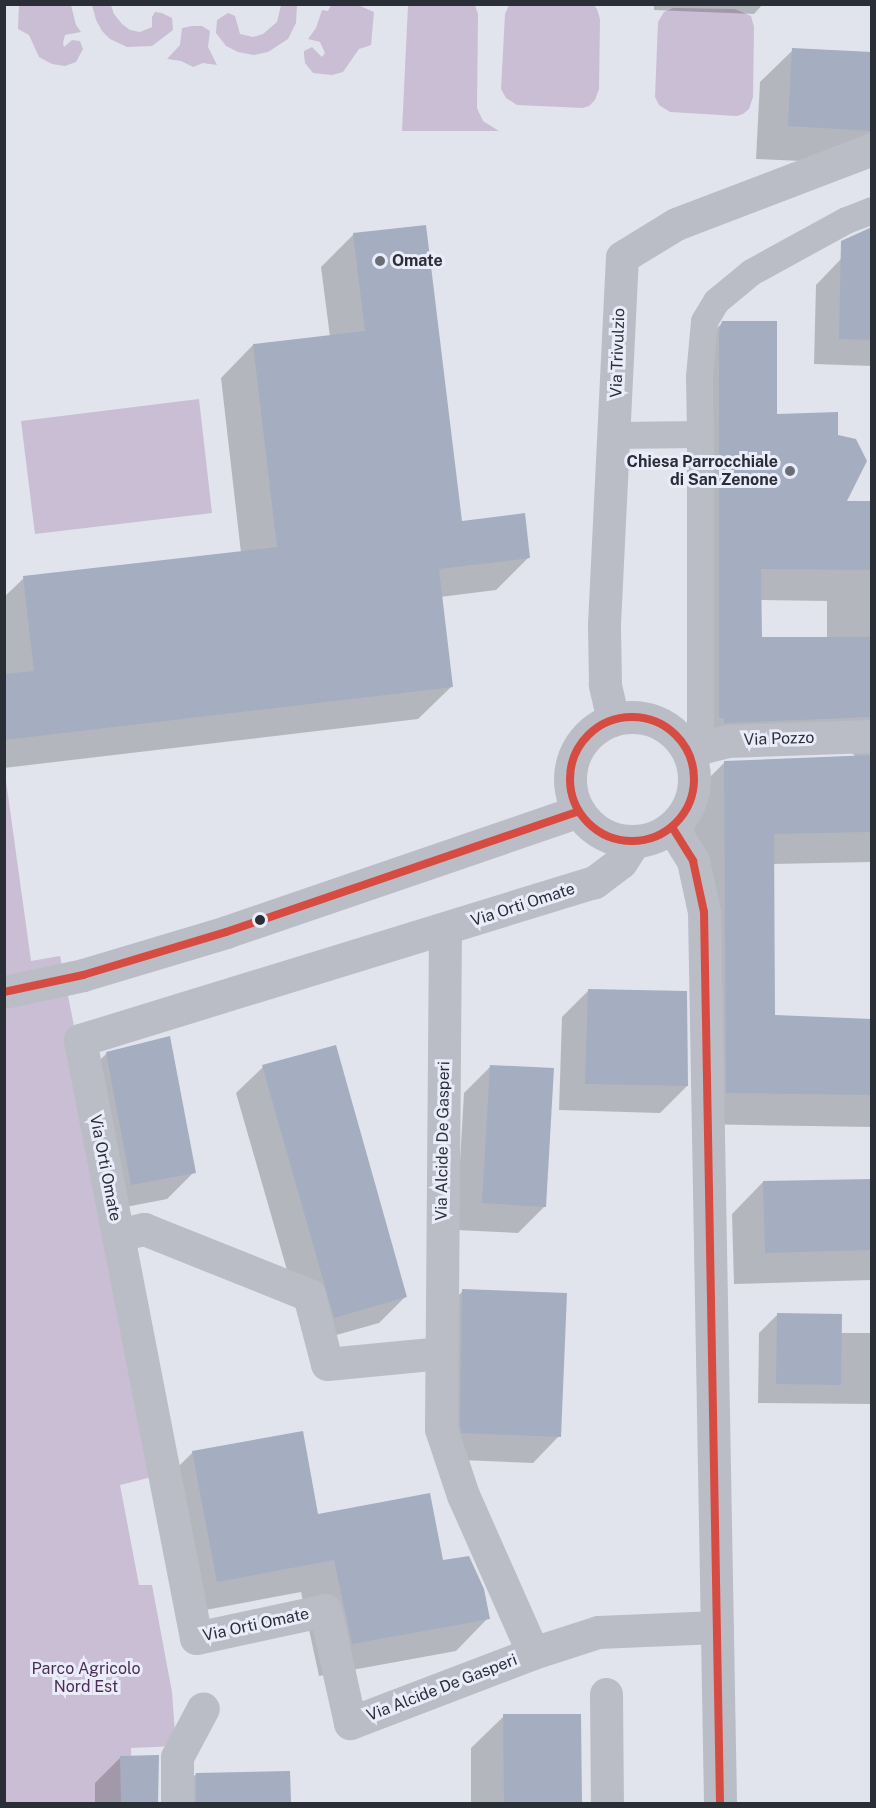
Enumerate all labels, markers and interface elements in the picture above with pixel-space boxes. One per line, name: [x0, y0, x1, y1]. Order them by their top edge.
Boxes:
place label: Omate: [392, 251, 443, 271]
marker: Omate: [373, 254, 387, 268]
street label: Via Trivulzio: [607, 308, 629, 398]
place label: Chiesa Parrocchiale di San Zenone: [627, 452, 778, 490]
marker: Chiesa Parrocchiale di San Zenone: [783, 464, 797, 478]
street label: Via Pozzo: [743, 728, 815, 750]
street label: Via Orti Omate: [469, 879, 577, 931]
unlabelled marker: [254, 914, 266, 926]
street label: Via Alcide De Gasperi: [432, 1061, 454, 1221]
street label: Via Orti Omate: [85, 1113, 125, 1223]
street label: Via Orti Omate: [201, 1604, 311, 1646]
street label: Via Alcide De Gasperi: [364, 1650, 520, 1726]
park label: Parco Agricolo Nord Est: [31, 1659, 141, 1697]

